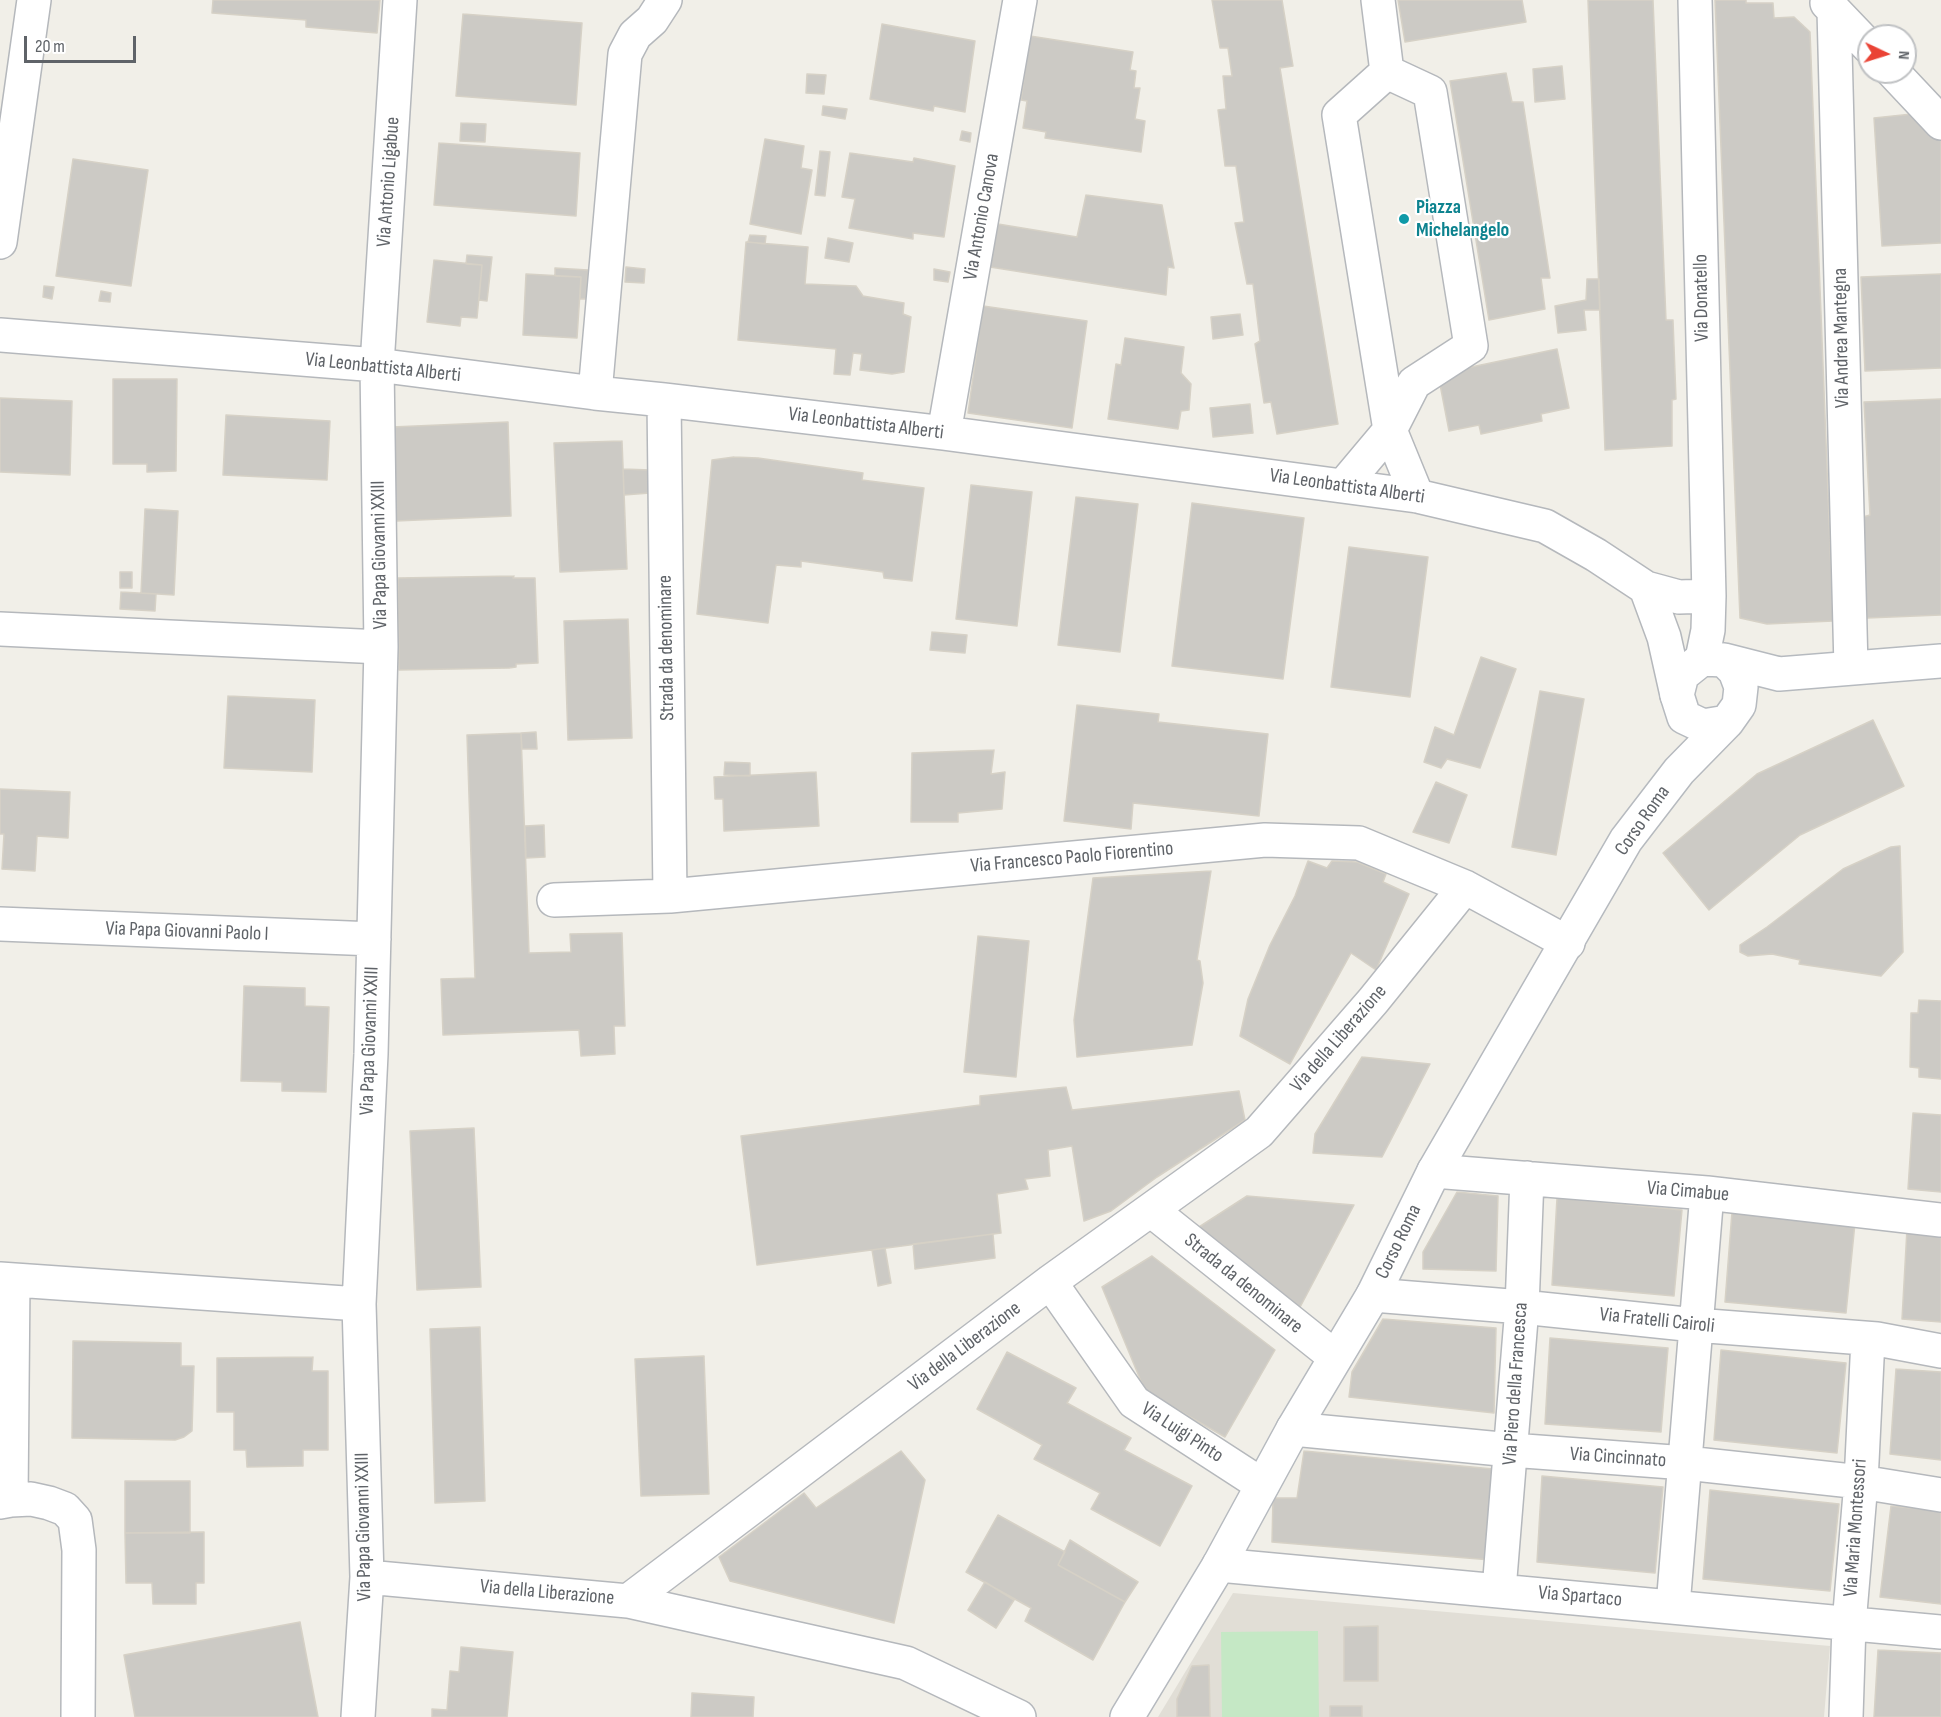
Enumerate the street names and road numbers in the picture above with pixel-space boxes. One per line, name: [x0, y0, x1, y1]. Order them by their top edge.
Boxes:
street label: Via Antonio Ligabue: [372, 116, 406, 248]
street label: Via Antonio Canova: [959, 152, 1005, 282]
street label: Via Donatello: [1689, 254, 1715, 342]
street label: Via Andrea Mantegna: [1829, 268, 1855, 408]
street label: Via Leonbattista Alberti: [304, 348, 462, 388]
street label: Via Leonbattista Alberti: [787, 403, 945, 445]
street label: Via Leonbattista Alberti: [1268, 464, 1426, 510]
street label: Via Papa Giovanni XXIII: [367, 480, 393, 630]
street label: Strada da denominare: [654, 575, 680, 721]
street label: Corso Roma: [1610, 781, 1676, 861]
street label: Via Francesco Paolo Fiorentino: [970, 837, 1174, 879]
street label: Via Papa Giovanni Paolo I: [105, 917, 269, 947]
street label: Via Papa Giovanni XXIII: [355, 966, 385, 1116]
street label: Via della Liberazione: [1286, 980, 1392, 1098]
street label: Via Cimabue: [1646, 1176, 1730, 1208]
street label: Corso Roma: [1371, 1201, 1427, 1283]
street label: Strada da denominare: [1179, 1229, 1307, 1339]
street label: Via della Liberazione: [904, 1297, 1026, 1397]
street label: Via Piero della Francesca: [1498, 1302, 1534, 1466]
street label: Via Fratelli Cairoli: [1598, 1303, 1716, 1339]
street label: Via Luigi Pinto: [1136, 1398, 1228, 1468]
street label: Via Cincinnato: [1569, 1443, 1667, 1473]
street label: Via Papa Giovanni XXIII: [351, 1452, 377, 1602]
street label: Via Maria Montessori: [1839, 1458, 1873, 1598]
street label: Via della Liberazione: [479, 1575, 615, 1611]
street label: Via Spartaco: [1537, 1581, 1623, 1613]

